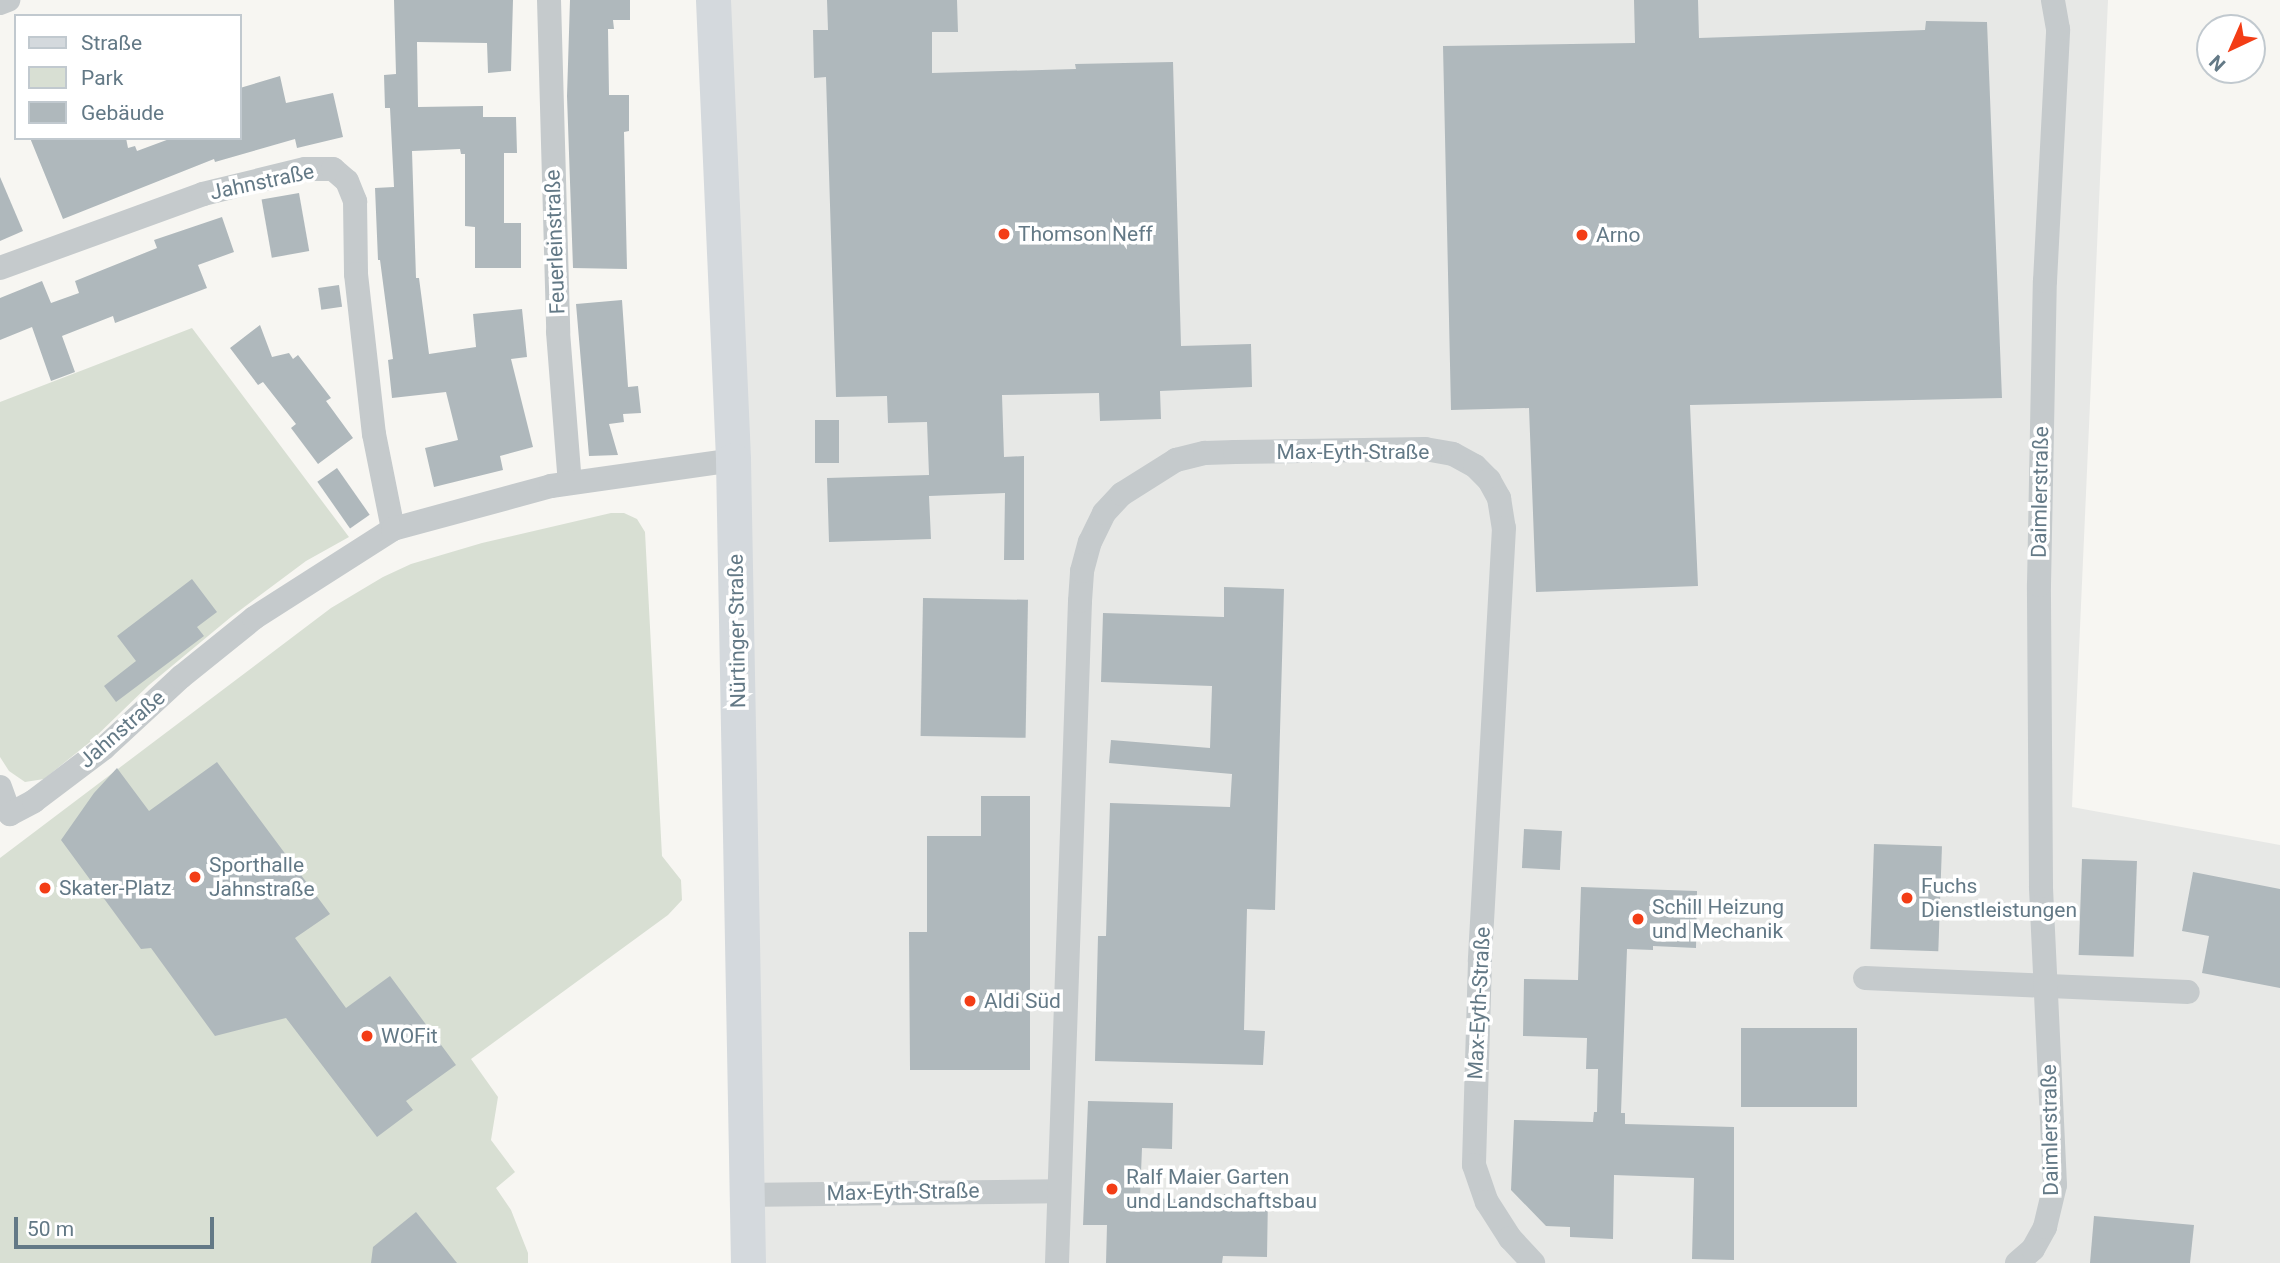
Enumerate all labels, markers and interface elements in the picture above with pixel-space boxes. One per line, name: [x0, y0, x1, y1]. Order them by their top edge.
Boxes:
legend: [14, 14, 242, 140]
north arrow: [2196, 14, 2266, 84]
text: Straße: [81, 31, 142, 55]
text: N: [2205, 50, 2230, 76]
text: Park: [81, 66, 123, 90]
text: Gebäude: [81, 101, 164, 125]
street label: Jahnstraße: [208, 159, 316, 205]
street label: Feuerleinstraße: [540, 169, 570, 315]
place label: Thomson Neff: [1018, 221, 1153, 247]
place label: Arno: [1596, 222, 1640, 248]
marker: Thomson Neff: [996, 226, 1012, 242]
marker: Arno: [1574, 227, 1590, 243]
street label: Daimlerstraße: [2026, 426, 2054, 558]
street label: Max-Eyth-Straße: [1277, 439, 1429, 465]
street label: Nürtinger Straße: [723, 554, 751, 708]
street label: Jahnstraße: [74, 685, 170, 773]
place label: Sporthalle Jahnstraße: [209, 852, 315, 902]
marker: Sporthalle Jahnstraße: [187, 869, 203, 885]
place label: Fuchs Dienstleistungen: [1921, 873, 2077, 923]
place label: Skater-Platz: [59, 875, 172, 901]
marker: Skater-Platz: [37, 880, 53, 896]
marker: Fuchs Dienstleistungen: [1899, 890, 1915, 906]
place label: Schill Heizung und Mechanik: [1652, 894, 1784, 944]
marker: Schill Heizung und Mechanik: [1630, 911, 1646, 927]
street label: Max-Eyth-Straße: [1462, 926, 1496, 1080]
place label: Aldi Süd: [984, 988, 1061, 1014]
marker: Aldi Süd: [962, 993, 978, 1009]
place label: WOFit: [381, 1023, 438, 1049]
marker: WOFit: [359, 1028, 375, 1044]
street label: Daimlerstraße: [2036, 1064, 2064, 1196]
place label: Ralf Maier Garten und Landschaftsbau: [1126, 1164, 1317, 1214]
street label: Max-Eyth-Straße: [826, 1178, 980, 1206]
marker: Ralf Maier Garten und Landschaftsbau: [1104, 1181, 1120, 1197]
scale bar: [18, 1204, 217, 1248]
text: 50 m: [27, 1217, 74, 1241]

